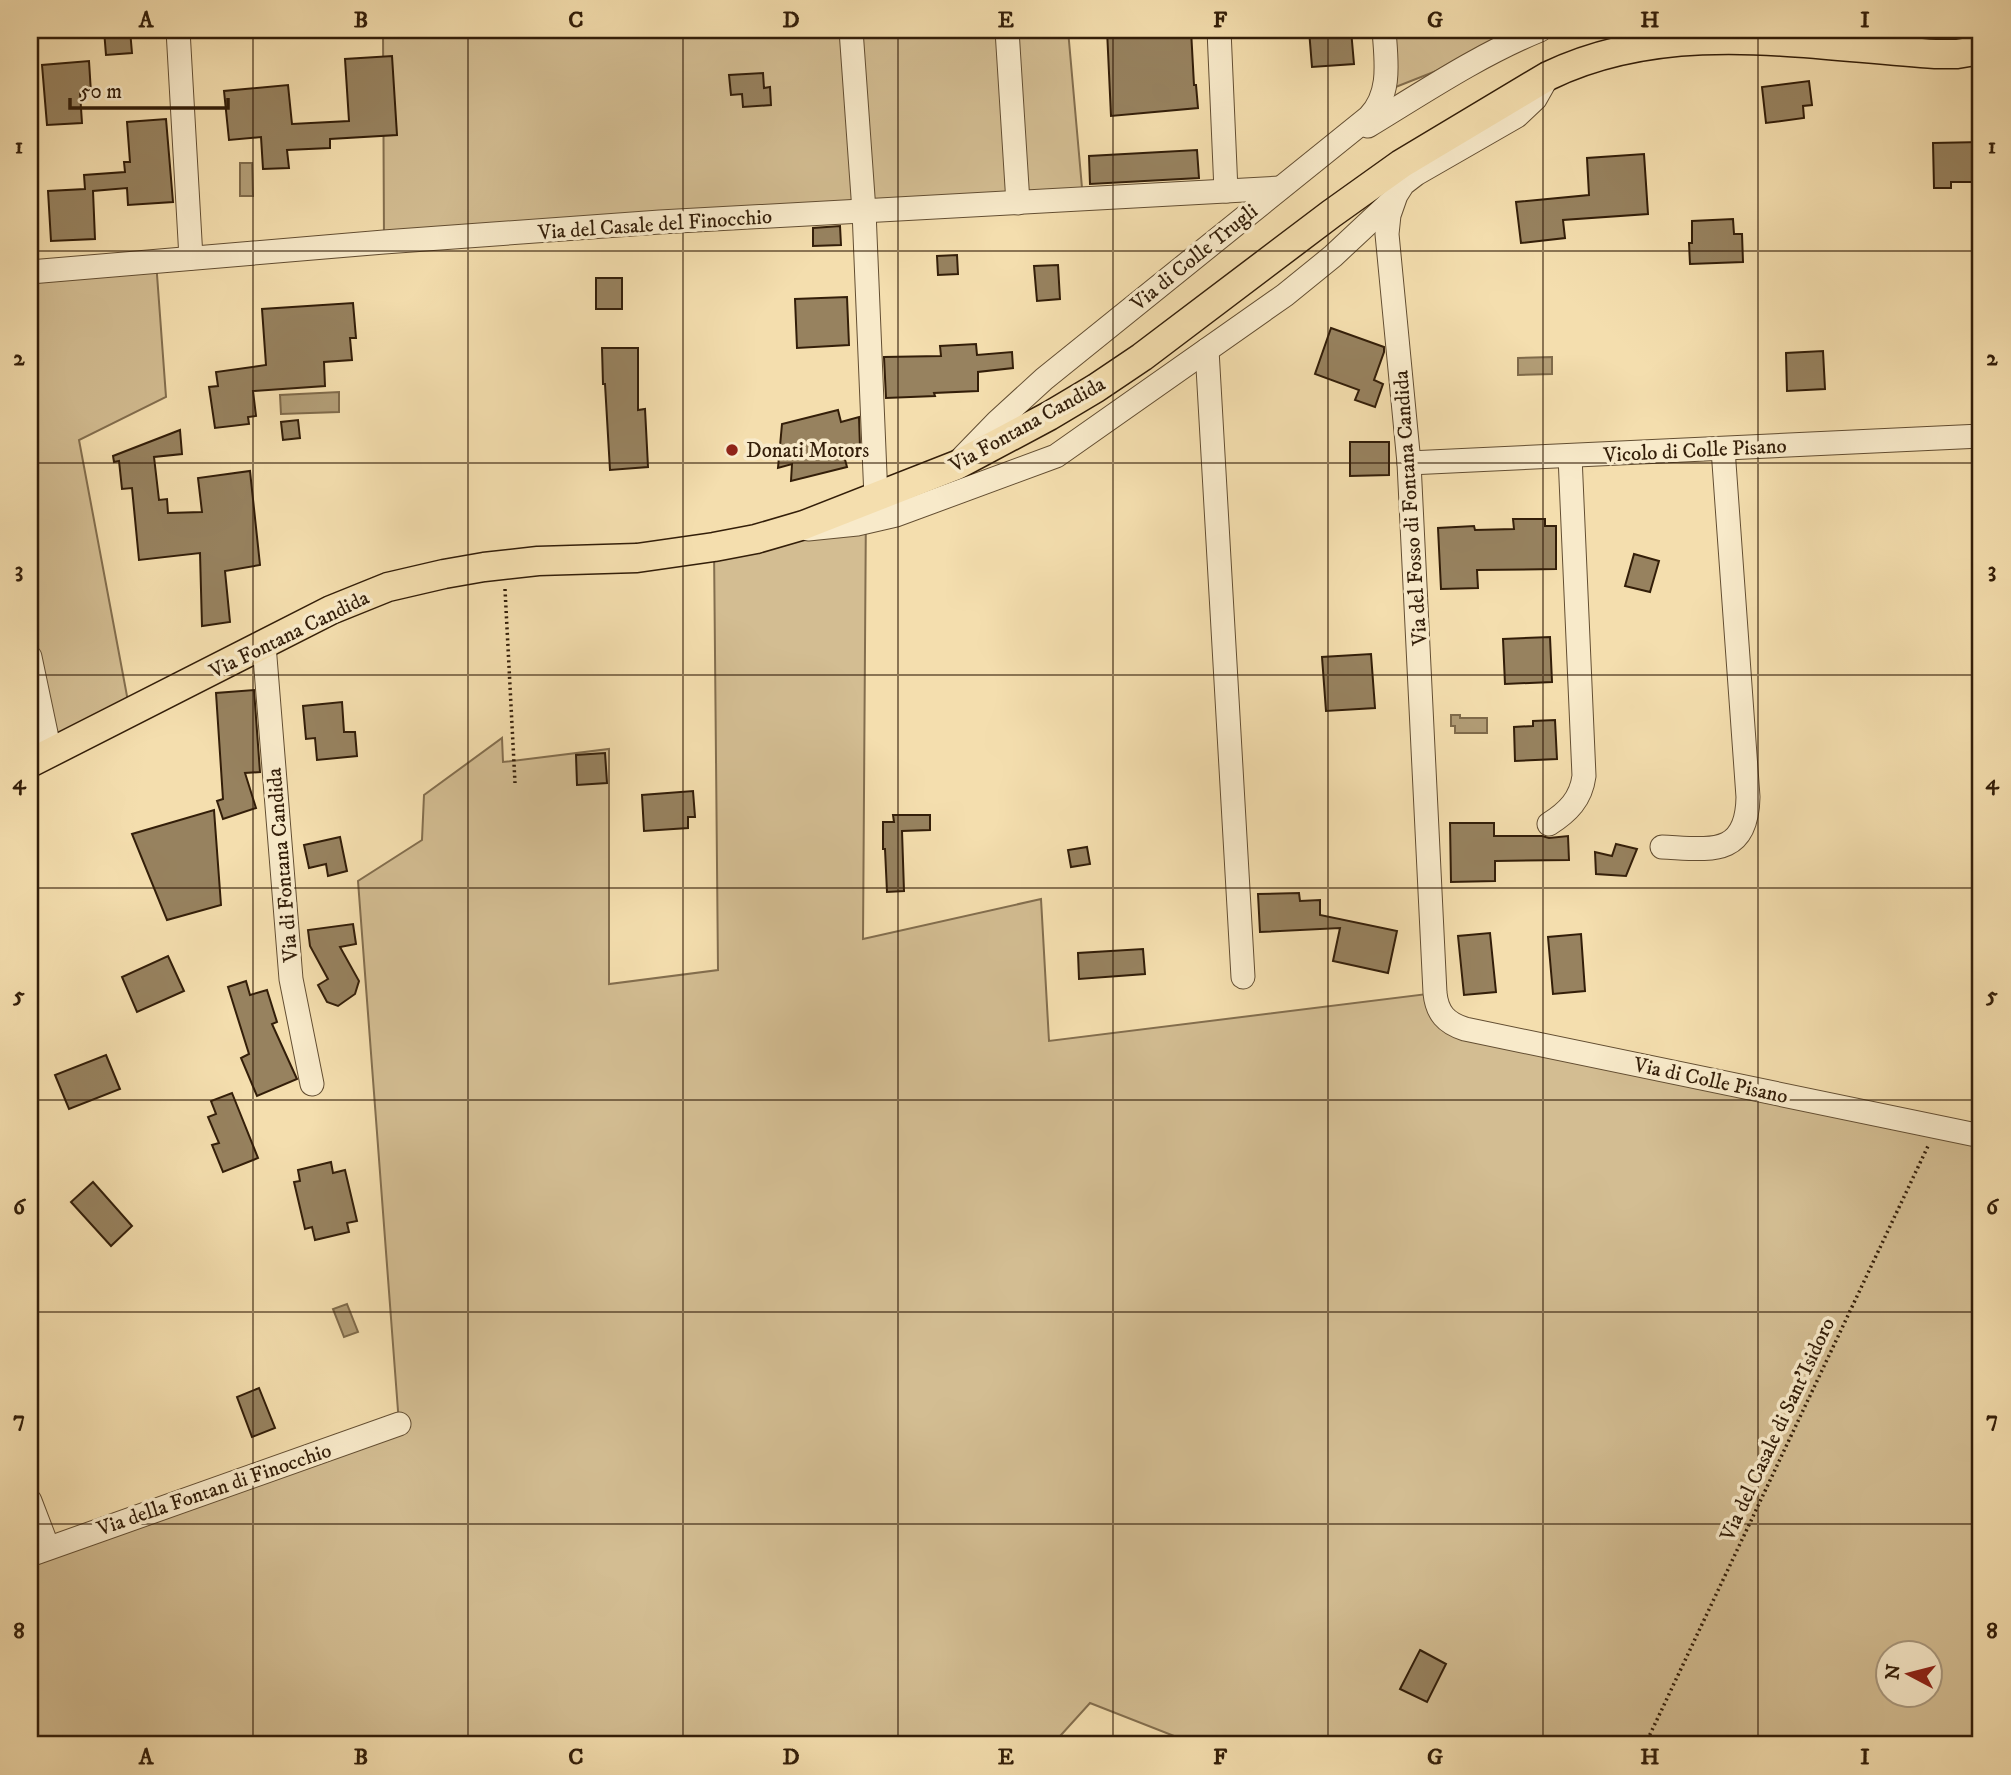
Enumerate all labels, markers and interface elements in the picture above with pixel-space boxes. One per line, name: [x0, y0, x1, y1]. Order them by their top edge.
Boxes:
text: A: [138, 6, 155, 35]
text: B: [354, 6, 368, 35]
text: C: [568, 6, 584, 35]
text: D: [782, 6, 800, 35]
text: E: [998, 6, 1014, 35]
text: F: [1213, 6, 1228, 35]
text: G: [1427, 6, 1443, 35]
text: H: [1640, 6, 1660, 35]
text: I: [1860, 6, 1870, 35]
scale bar: [70, 66, 228, 110]
text: 50 m: [80, 79, 122, 105]
text: 1: [15, 132, 23, 161]
text: 1: [1988, 132, 1996, 161]
street label: Via di Colle Trugli: [1125, 199, 1263, 318]
street label: Via del Casale del Finocchio: [536, 204, 773, 246]
text: 2: [13, 344, 25, 373]
text: 2: [1986, 344, 1998, 373]
street label: Via del Fosso di Fontana Candida: [1388, 369, 1434, 647]
street label: Via Fontana Candida: [944, 371, 1110, 479]
street label: Vicolo di Colle Pisano: [1602, 433, 1787, 469]
place label: Donati Motors: [746, 438, 869, 464]
marker: Donati Motors: [724, 442, 740, 458]
text: 3: [15, 556, 23, 585]
text: 3: [1988, 556, 1996, 585]
street label: Via Fontana Candida: [204, 585, 374, 685]
street label: Via di Fontana Candida: [262, 767, 305, 964]
text: 4: [12, 768, 27, 797]
text: 4: [1985, 768, 2000, 797]
text: 5: [12, 981, 25, 1010]
text: 5: [1985, 981, 1998, 1010]
street label: Via di Colle Pisano: [1630, 1052, 1790, 1110]
text: 6: [13, 1193, 27, 1222]
text: 6: [1986, 1193, 2000, 1222]
street label: Via del Casale di Sant'Isidoro: [1714, 1314, 1841, 1546]
text: 7: [13, 1405, 25, 1434]
text: 7: [1986, 1405, 1998, 1434]
street label: Via della Fontan di Finocchio: [93, 1438, 335, 1543]
text: 8: [13, 1617, 25, 1646]
text: 8: [1986, 1617, 1998, 1646]
north arrow: [1874, 1638, 1944, 1708]
text: N: [1881, 1663, 1906, 1681]
text: A: [138, 1743, 155, 1772]
text: B: [354, 1743, 368, 1772]
text: C: [568, 1743, 584, 1772]
text: D: [782, 1743, 800, 1772]
text: E: [998, 1743, 1014, 1772]
text: F: [1213, 1743, 1228, 1772]
text: G: [1427, 1743, 1443, 1772]
text: H: [1640, 1743, 1660, 1772]
text: I: [1860, 1743, 1870, 1772]

